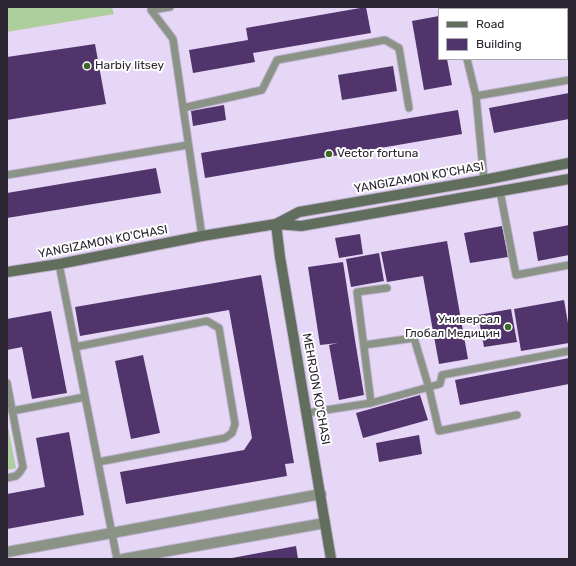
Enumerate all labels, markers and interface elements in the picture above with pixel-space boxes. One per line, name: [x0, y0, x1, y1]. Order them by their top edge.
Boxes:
legend: [438, 8, 568, 60]
text: Road: [476, 17, 504, 31]
text: Building: [476, 37, 522, 51]
place label: Harbiy litsey: [95, 59, 164, 73]
marker: Harbiy litsey: [82, 61, 92, 71]
place label: Vector fortuna: [337, 147, 418, 161]
marker: Vector fortuna: [324, 149, 334, 159]
street label: YANGIZAMON KO'CHASI: [353, 159, 485, 197]
street label: YANGIZAMON KO'CHASI: [37, 222, 169, 262]
place label: Универсал Глобал Медицин: [405, 313, 500, 341]
marker: Универсал Глобал Медицин: [503, 322, 513, 332]
street label: MEHRJON KO'CHASI: [299, 332, 333, 446]

